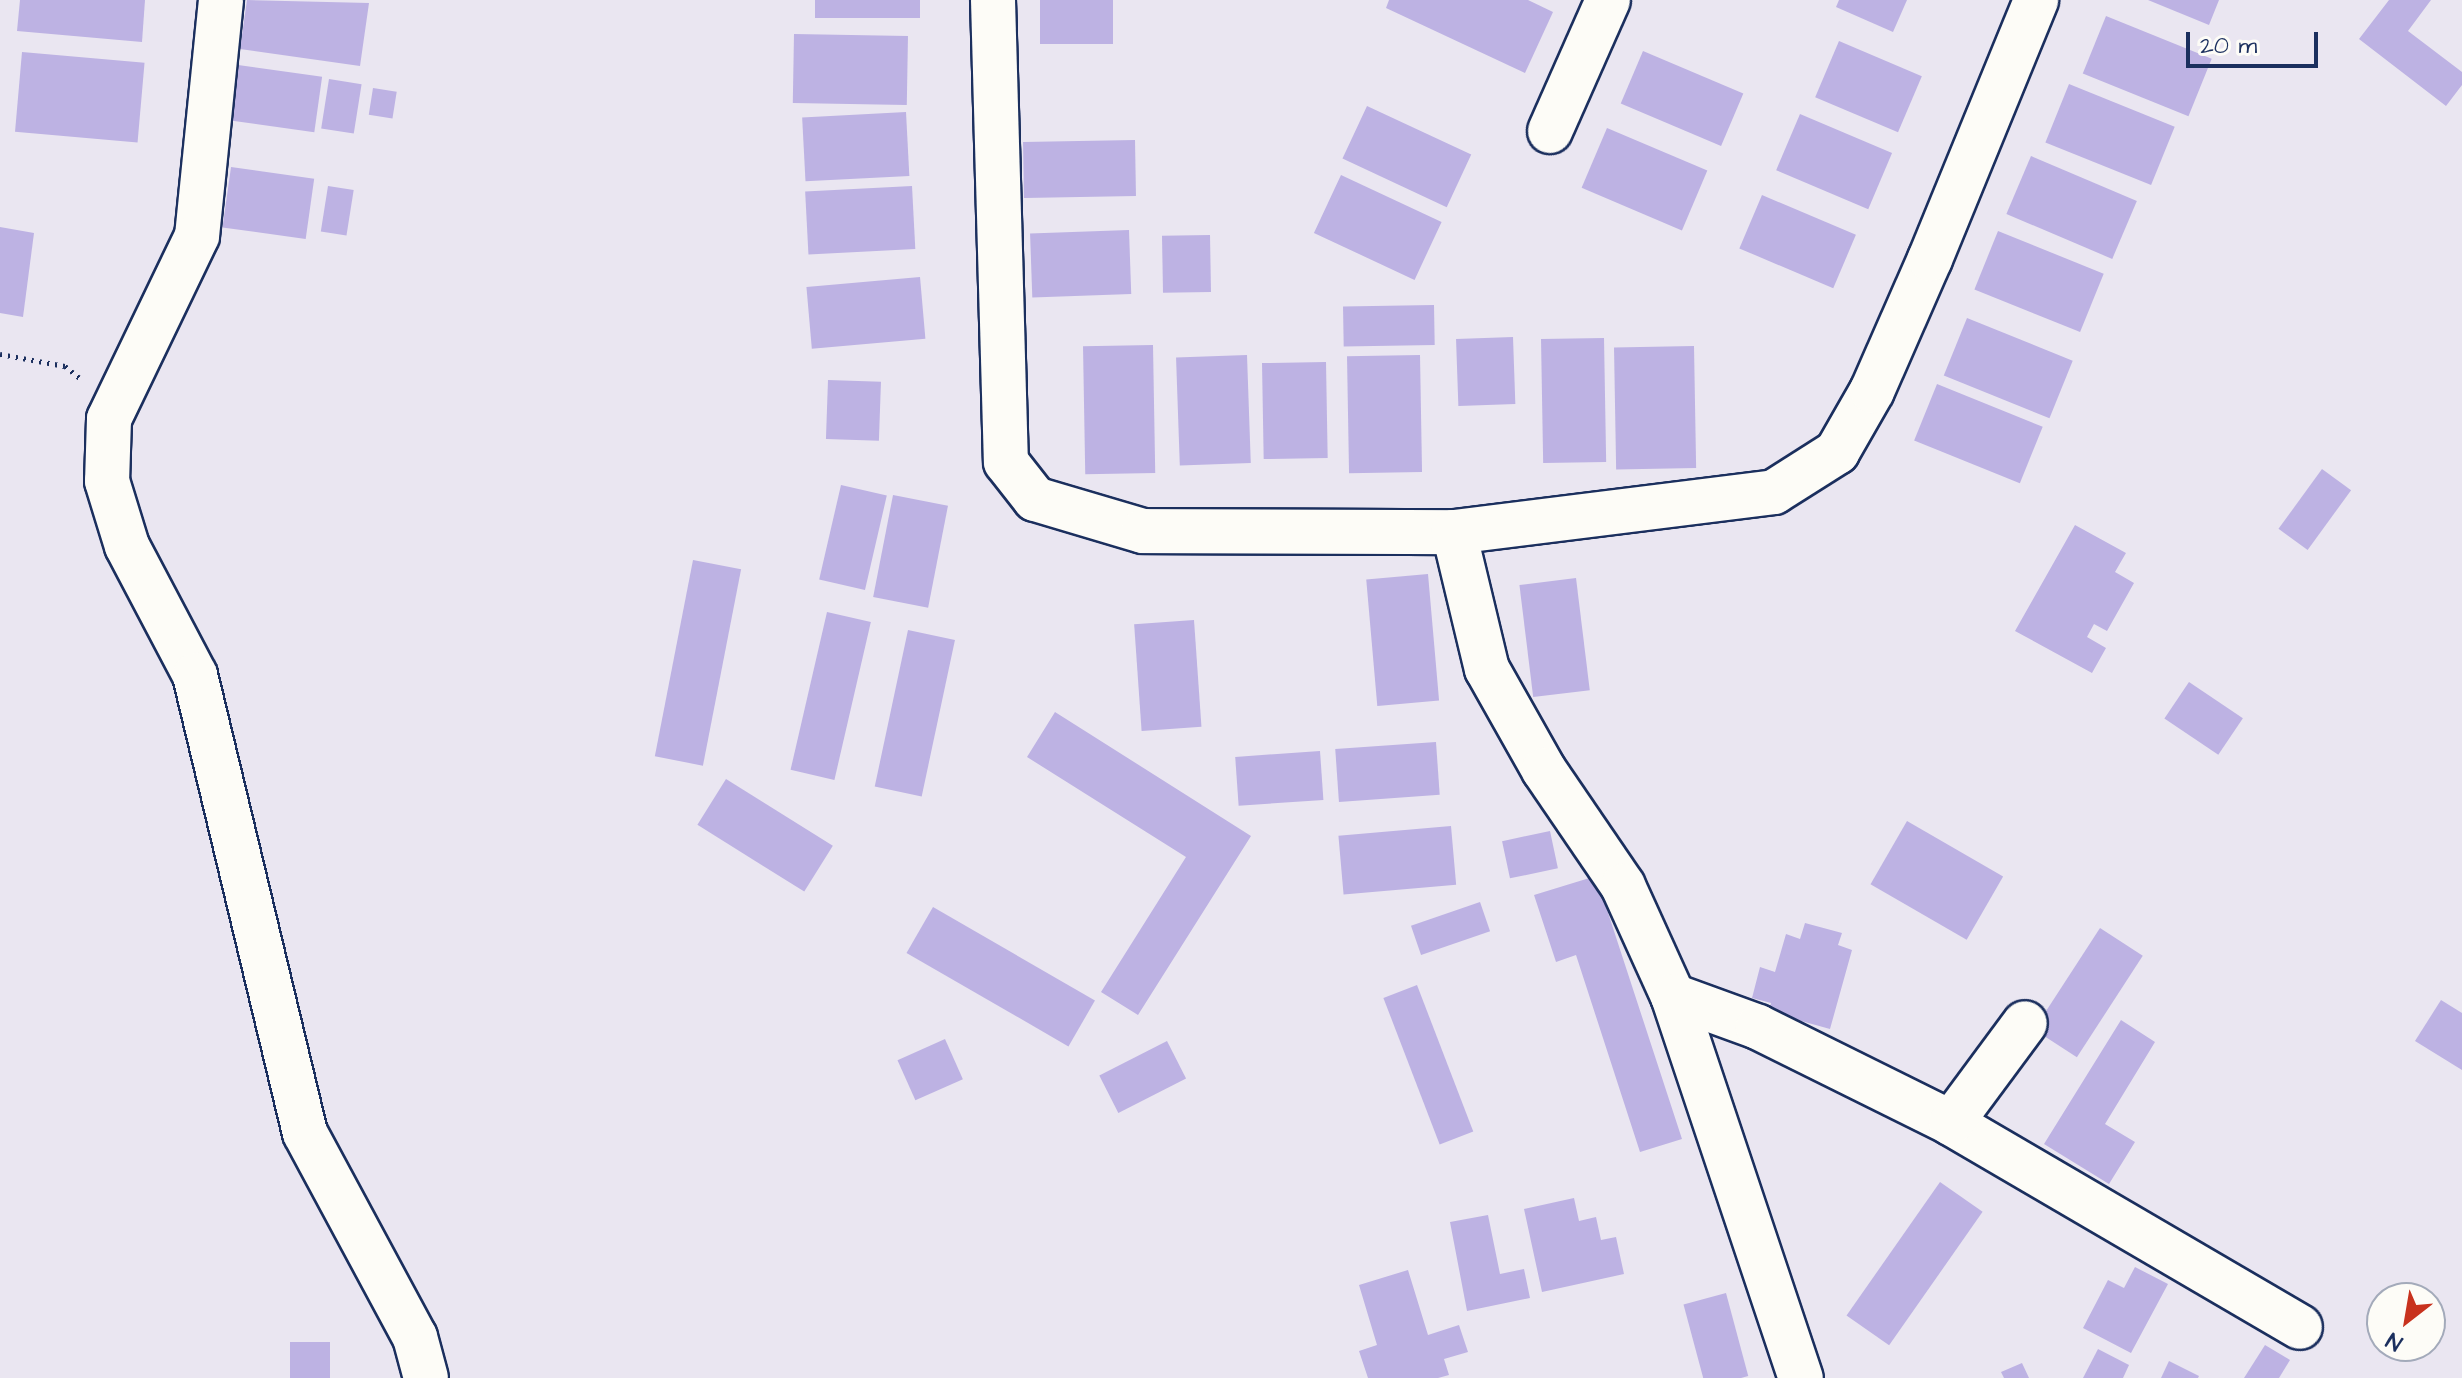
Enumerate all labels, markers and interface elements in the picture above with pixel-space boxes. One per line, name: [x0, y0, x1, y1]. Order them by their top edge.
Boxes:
scale bar: [2190, 16, 2322, 66]
text: 20 m: [2200, 29, 2257, 63]
north arrow: [2366, 1282, 2446, 1362]
text: N: [2381, 1324, 2408, 1358]

